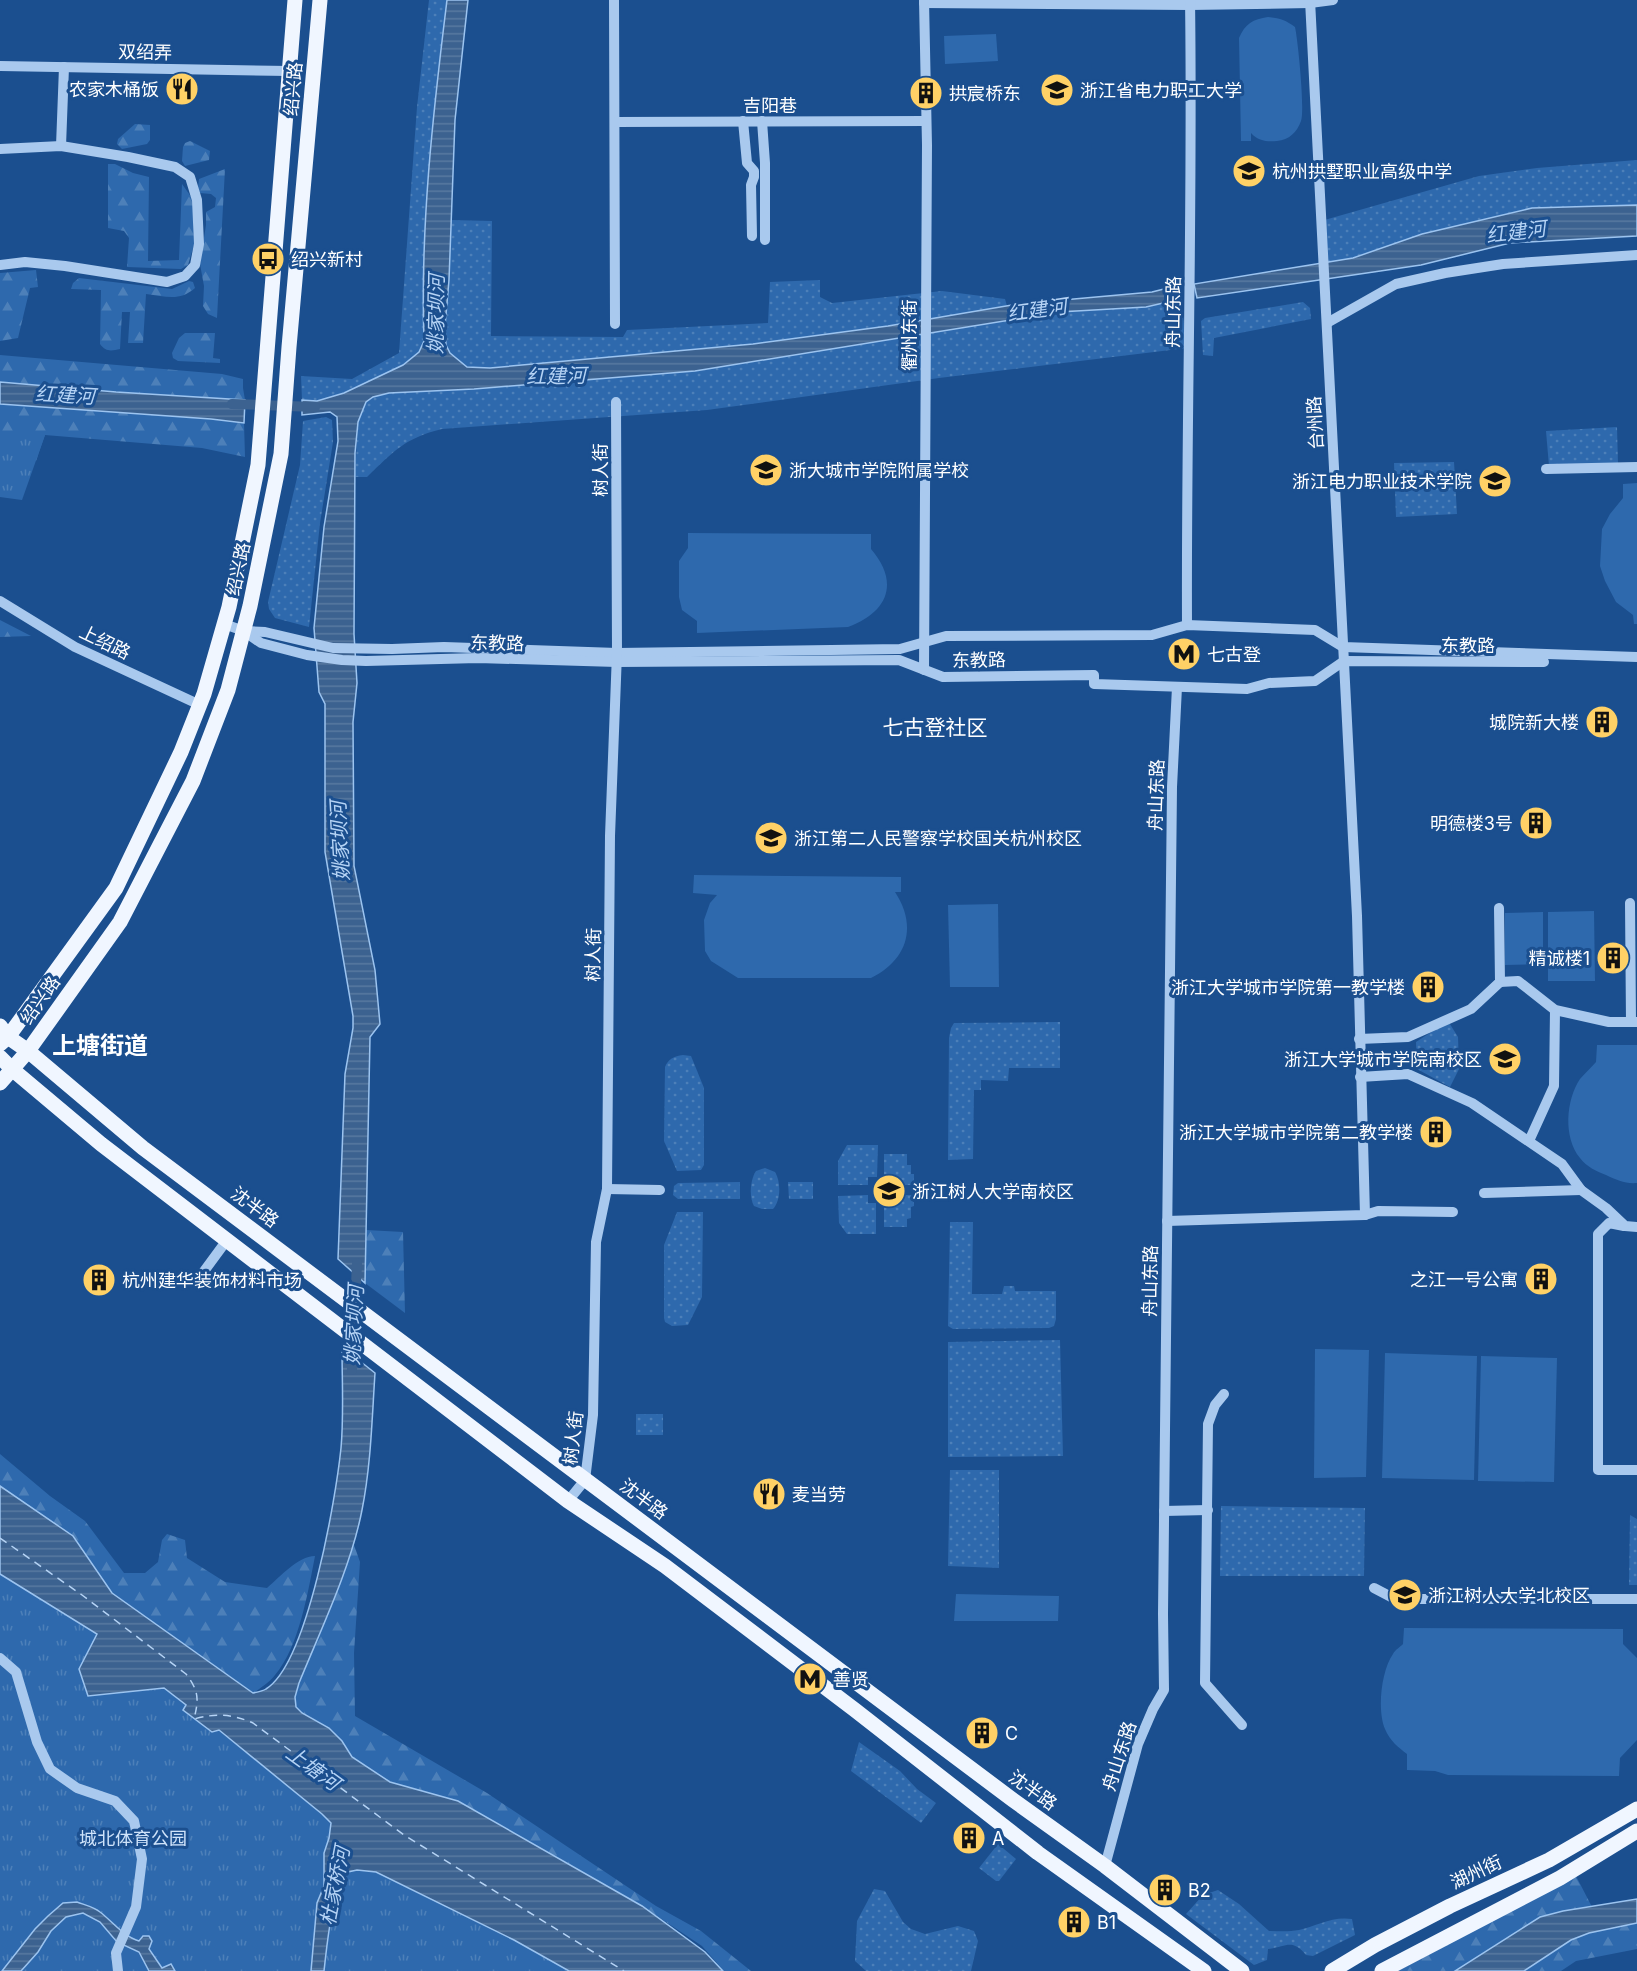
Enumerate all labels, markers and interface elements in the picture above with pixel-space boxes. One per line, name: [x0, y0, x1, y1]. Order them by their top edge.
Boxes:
street label: 双绍弄: [118, 41, 172, 63]
street label: 绍兴路: [280, 61, 306, 117]
restaurant icon: 农家木桶饭: [164, 71, 200, 107]
school or university icon: 浙江省电力职工大学: [1039, 72, 1075, 108]
building icon: 拱宸桥东: [908, 75, 944, 111]
place label: 农家木桶饭: [69, 79, 159, 100]
place label: 浙江省电力职工大学: [1080, 80, 1242, 101]
place label: 拱宸桥东: [949, 83, 1021, 104]
street label: 吉阳巷: [743, 95, 797, 116]
school or university icon: 杭州拱墅职业高级中学: [1231, 153, 1267, 189]
place label: 杭州拱墅职业高级中学: [1272, 161, 1452, 182]
water label: 红建河: [1485, 216, 1551, 248]
bus stop icon: 绍兴新村: [250, 241, 286, 277]
place label: 绍兴新村: [291, 249, 363, 270]
water label: 姚家坝河: [423, 270, 449, 354]
street label: 舟山东路: [1162, 276, 1184, 348]
water label: 红建河: [1006, 293, 1072, 326]
street label: 衢州东街: [899, 299, 920, 371]
water label: 红建河: [526, 363, 590, 389]
water label: 红建河: [34, 381, 100, 409]
street label: 台州路: [1303, 395, 1327, 451]
street label: 树人街: [590, 443, 611, 497]
school or university icon: 浙大城市学院附属学校: [748, 452, 784, 488]
place label: 浙大城市学院附属学校: [789, 460, 969, 481]
school or university icon: 浙江电力职业技术学院: [1477, 463, 1513, 499]
place label: 浙江电力职业技术学院: [1292, 471, 1472, 492]
street label: 绍兴路: [222, 540, 254, 598]
street label: 上绍路: [76, 621, 134, 663]
street label: 东教路: [470, 632, 524, 654]
street label: 东教路: [1441, 635, 1495, 656]
metro station icon: 七古登: [1166, 636, 1202, 672]
place label: 七古登: [1207, 644, 1261, 665]
street label: 东教路: [952, 649, 1006, 671]
building icon: 城院新大楼: [1584, 704, 1620, 740]
place label: 城院新大楼: [1489, 712, 1579, 733]
district label: 七古登社区: [883, 715, 988, 740]
street label: 舟山东路: [1144, 759, 1168, 831]
water label: 姚家坝河: [326, 796, 354, 882]
building icon: 明德楼3号: [1518, 805, 1554, 841]
place label: 明德楼3号: [1430, 813, 1513, 834]
school or university icon: 浙江第二人民警察学校国关杭州校区: [753, 820, 789, 856]
place label: 浙江第二人民警察学校国关杭州校区: [794, 828, 1082, 849]
street label: 树人街: [582, 928, 604, 982]
building icon: 精诚楼1: [1595, 940, 1631, 976]
place label: 精诚楼1: [1529, 948, 1590, 969]
building icon: 浙江大学城市学院第一教学楼: [1410, 969, 1446, 1005]
street label: 绍兴路: [16, 972, 64, 1028]
place label: 浙江大学城市学院第一教学楼: [1171, 977, 1405, 998]
district label: 上塘街道: [52, 1031, 148, 1060]
school or university icon: 浙江大学城市学院南校区: [1487, 1041, 1523, 1077]
place label: 浙江大学城市学院南校区: [1284, 1049, 1482, 1070]
building icon: 浙江大学城市学院第二教学楼: [1418, 1114, 1454, 1150]
place label: 浙江大学城市学院第二教学楼: [1179, 1122, 1413, 1143]
school or university icon: 浙江树人大学南校区: [871, 1173, 907, 1209]
place label: 浙江树人大学南校区: [912, 1181, 1074, 1202]
street label: 沈半路: [227, 1182, 283, 1232]
street label: 舟山东路: [1139, 1245, 1161, 1317]
building icon: 之江一号公寓: [1523, 1261, 1559, 1297]
building icon: 杭州建华装饰材料市场: [81, 1262, 117, 1298]
place label: 之江一号公寓: [1410, 1269, 1518, 1290]
place label: 杭州建华装饰材料市场: [122, 1270, 302, 1291]
water label: 姚家坝河: [340, 1280, 368, 1366]
street label: 树人街: [559, 1410, 587, 1466]
street label: 沈半路: [616, 1474, 672, 1524]
restaurant icon: 麦当劳: [751, 1476, 787, 1512]
place label: 麦当劳: [792, 1484, 846, 1505]
school or university icon: 浙江树人大学北校区: [1387, 1577, 1423, 1613]
place label: 浙江树人大学北校区: [1428, 1585, 1590, 1606]
metro station icon: 善贤: [792, 1661, 828, 1697]
place label: 善贤: [833, 1669, 869, 1690]
building icon: C: [964, 1715, 1000, 1751]
street label: 舟山东路: [1098, 1719, 1140, 1793]
place label: C: [1005, 1723, 1018, 1744]
water label: 上塘河: [282, 1741, 348, 1798]
street label: 沈半路: [1005, 1766, 1061, 1814]
building icon: A: [951, 1820, 987, 1856]
park label: 城北体育公园: [79, 1828, 187, 1849]
place label: A: [992, 1828, 1004, 1849]
water label: 杜家桥河: [316, 1841, 355, 1928]
street label: 湖州街: [1447, 1851, 1505, 1893]
building icon: B2: [1147, 1872, 1183, 1908]
place label: B2: [1188, 1880, 1211, 1901]
building icon: B1: [1056, 1904, 1092, 1940]
place label: B1: [1097, 1912, 1116, 1933]

